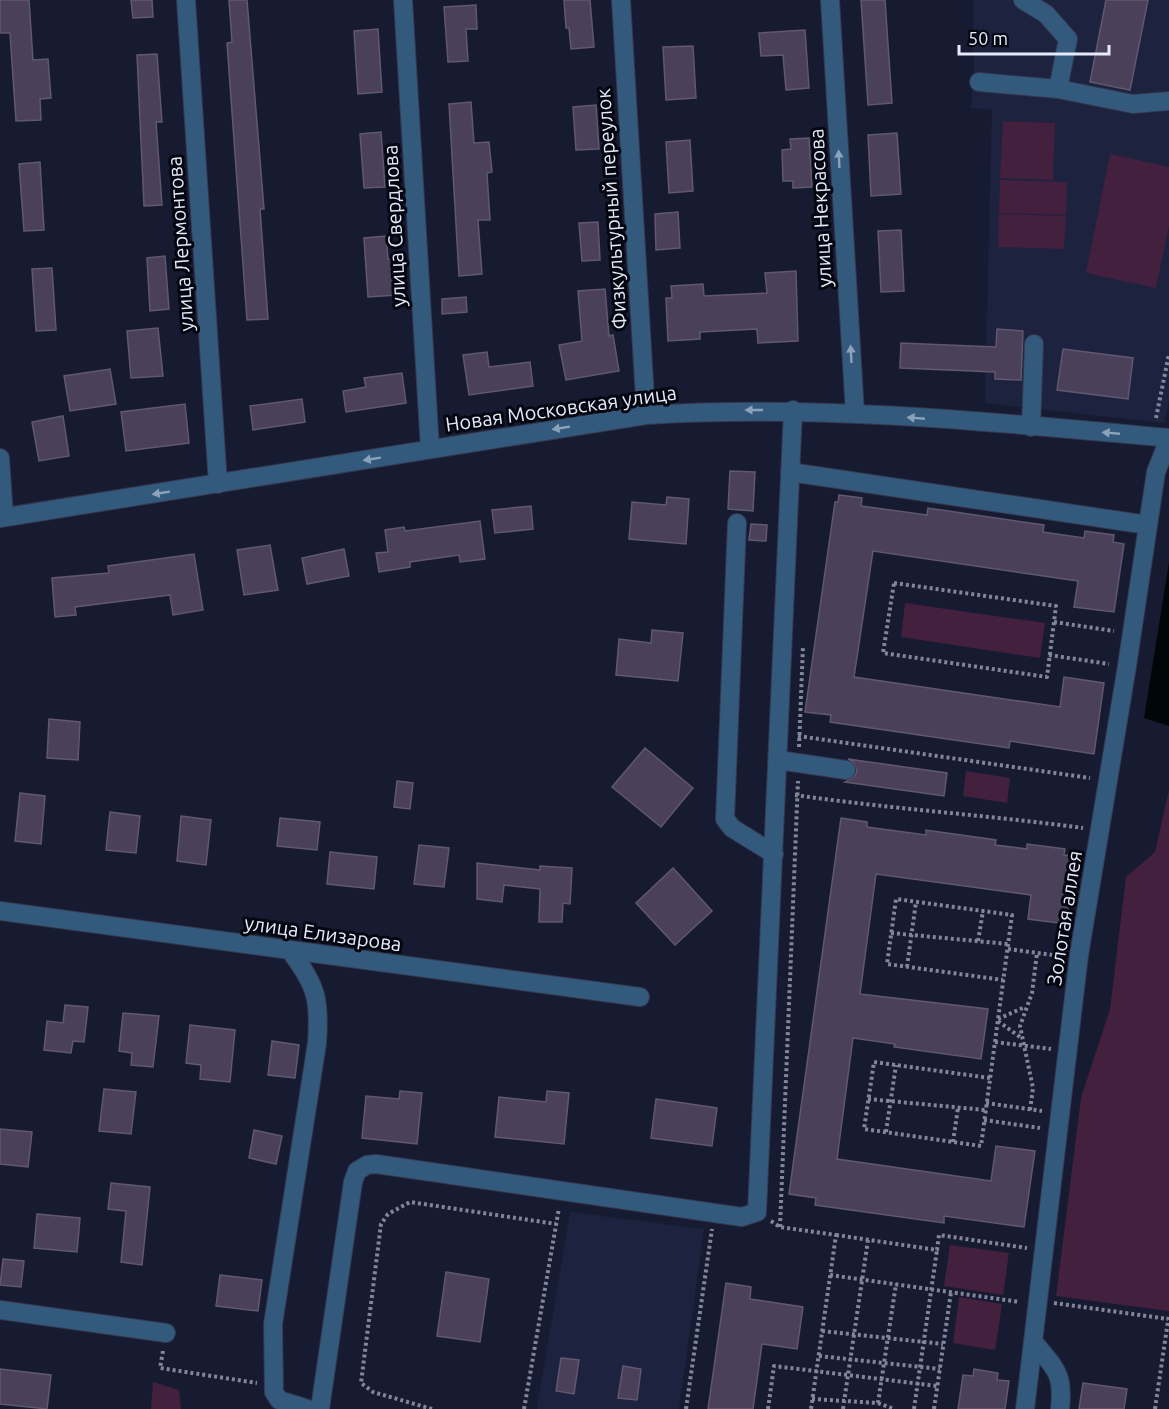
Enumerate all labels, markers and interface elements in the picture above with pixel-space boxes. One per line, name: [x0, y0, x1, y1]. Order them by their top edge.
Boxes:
scale bar: [959, 18, 1109, 56]
text: 50 m: [968, 28, 1008, 48]
street label: Физкультурный переулок: [591, 88, 631, 330]
street label: улица Некрасова: [804, 128, 836, 288]
street label: улица Свердлова: [378, 144, 410, 308]
one-way arrow: [835, 150, 844, 169]
street label: улица Лермонтова: [162, 156, 198, 332]
one-way arrow: [847, 345, 856, 364]
street label: Новая Московская улица: [444, 380, 678, 436]
one-way arrow: [745, 405, 764, 415]
one-way arrow: [907, 413, 926, 422]
one-way arrow: [551, 424, 570, 433]
one-way arrow: [1101, 429, 1120, 438]
one-way arrow: [362, 455, 381, 464]
one-way arrow: [151, 489, 170, 498]
street label: Золотая аллея: [1042, 849, 1086, 987]
street label: улица Елизарова: [243, 911, 403, 955]

